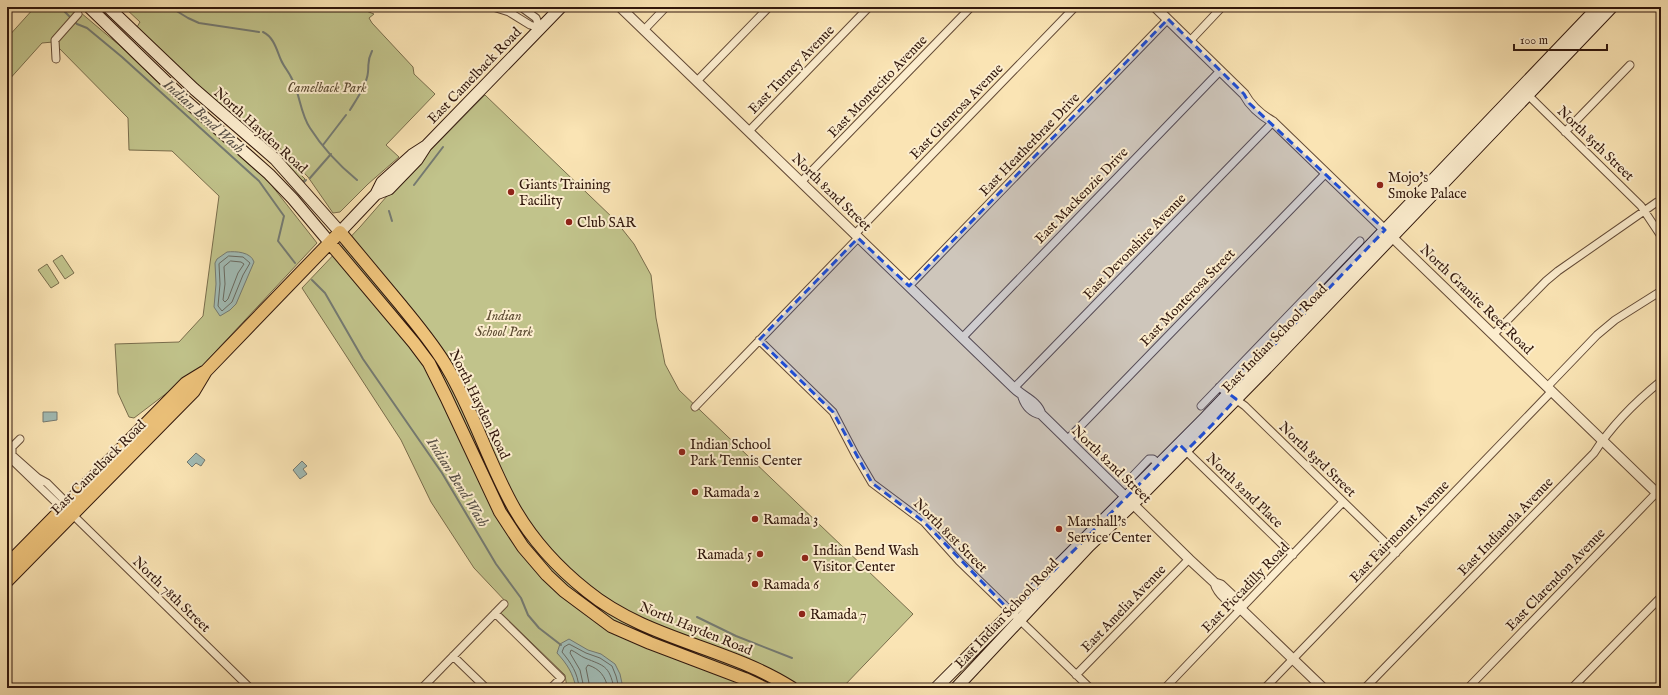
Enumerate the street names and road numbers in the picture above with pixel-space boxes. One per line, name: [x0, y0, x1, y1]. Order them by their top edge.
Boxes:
street label: East Turney Avenue: [745, 21, 839, 118]
street label: East Camelback Road: [424, 23, 526, 128]
street label: East Montecito Avenue: [824, 31, 932, 142]
street label: East Glenrosa Avenue: [906, 59, 1008, 164]
street label: North Hayden Road: [210, 84, 311, 178]
street label: East Heatherbrae Drive: [976, 89, 1084, 200]
street label: North 85th Street: [1553, 102, 1638, 185]
street label: East Mackenzie Drive: [1031, 143, 1133, 248]
street label: North 82nd Street: [787, 150, 875, 236]
street label: East Devonshire Avenue: [1079, 189, 1190, 304]
street label: North Granite Reef Road: [1416, 241, 1537, 359]
street label: East Monterosa Street: [1136, 245, 1239, 350]
street label: East Indian School Road: [1218, 280, 1332, 397]
street label: North Hayden Road: [445, 346, 514, 463]
street label: East Camelback Road: [47, 416, 150, 519]
street label: North 83rd Street: [1275, 418, 1360, 501]
street label: North 82nd Street: [1067, 422, 1155, 508]
street label: North 82nd Place: [1202, 449, 1287, 532]
street label: East Indianola Avenue: [1454, 473, 1558, 580]
street label: East Fairmount Avenue: [1346, 476, 1454, 587]
street label: North 81st Street: [909, 495, 991, 577]
street label: East Clarendon Avenue: [1502, 524, 1610, 635]
street label: East Piccadilly Road: [1198, 538, 1294, 637]
street label: North 78th Street: [128, 553, 214, 637]
street label: East Indian School Road: [951, 555, 1063, 672]
street label: East Amelia Avenue: [1077, 561, 1170, 656]
street label: North Hayden Road: [636, 598, 755, 660]

